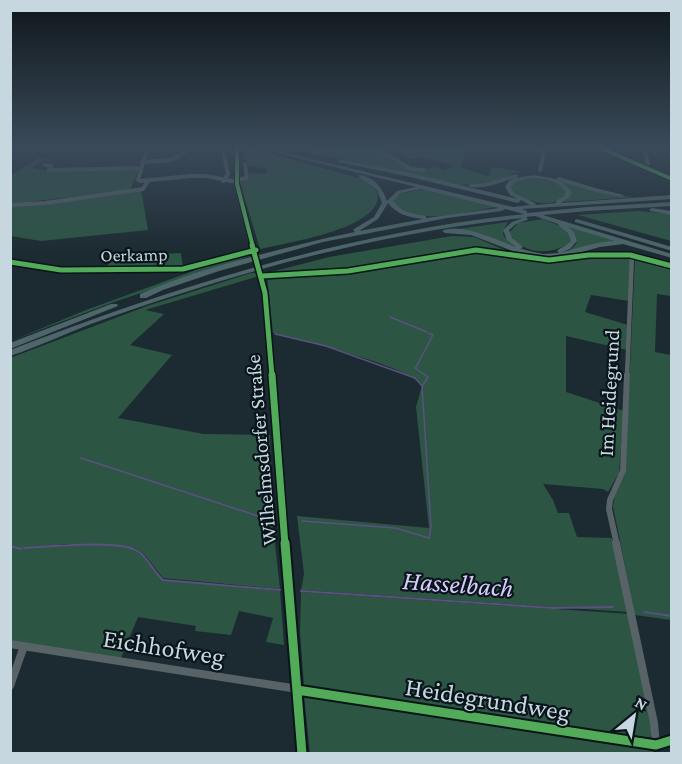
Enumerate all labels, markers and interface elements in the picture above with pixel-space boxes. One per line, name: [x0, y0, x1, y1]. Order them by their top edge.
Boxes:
street label: Oerkamp: [100, 244, 168, 266]
street label: Im Heidegrund: [594, 329, 624, 457]
street label: Wilhelmsdorfer Straße: [241, 354, 281, 546]
water label: Hasselbach: [402, 565, 514, 603]
street label: Eichhofweg: [101, 624, 227, 671]
street label: Heidegrundweg: [403, 672, 573, 727]
north arrow: [604, 686, 664, 746]
text: N: [632, 693, 650, 714]

